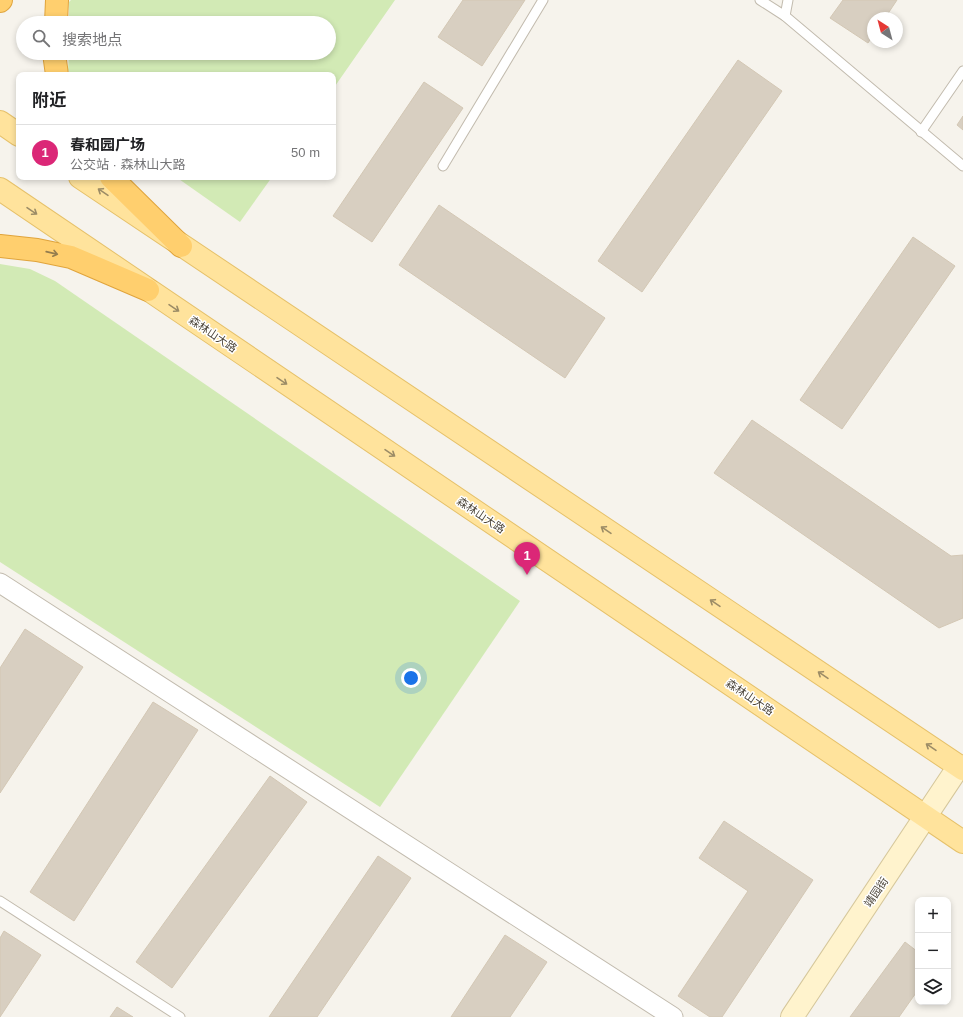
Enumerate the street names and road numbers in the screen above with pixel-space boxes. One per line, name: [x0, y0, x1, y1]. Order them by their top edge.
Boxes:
street label: 森林山大路: [187, 314, 239, 354]
street label: 森林山大路: [455, 495, 507, 535]
street label: 森林山大路: [724, 677, 776, 717]
street label: 靖园街: [862, 875, 890, 909]

